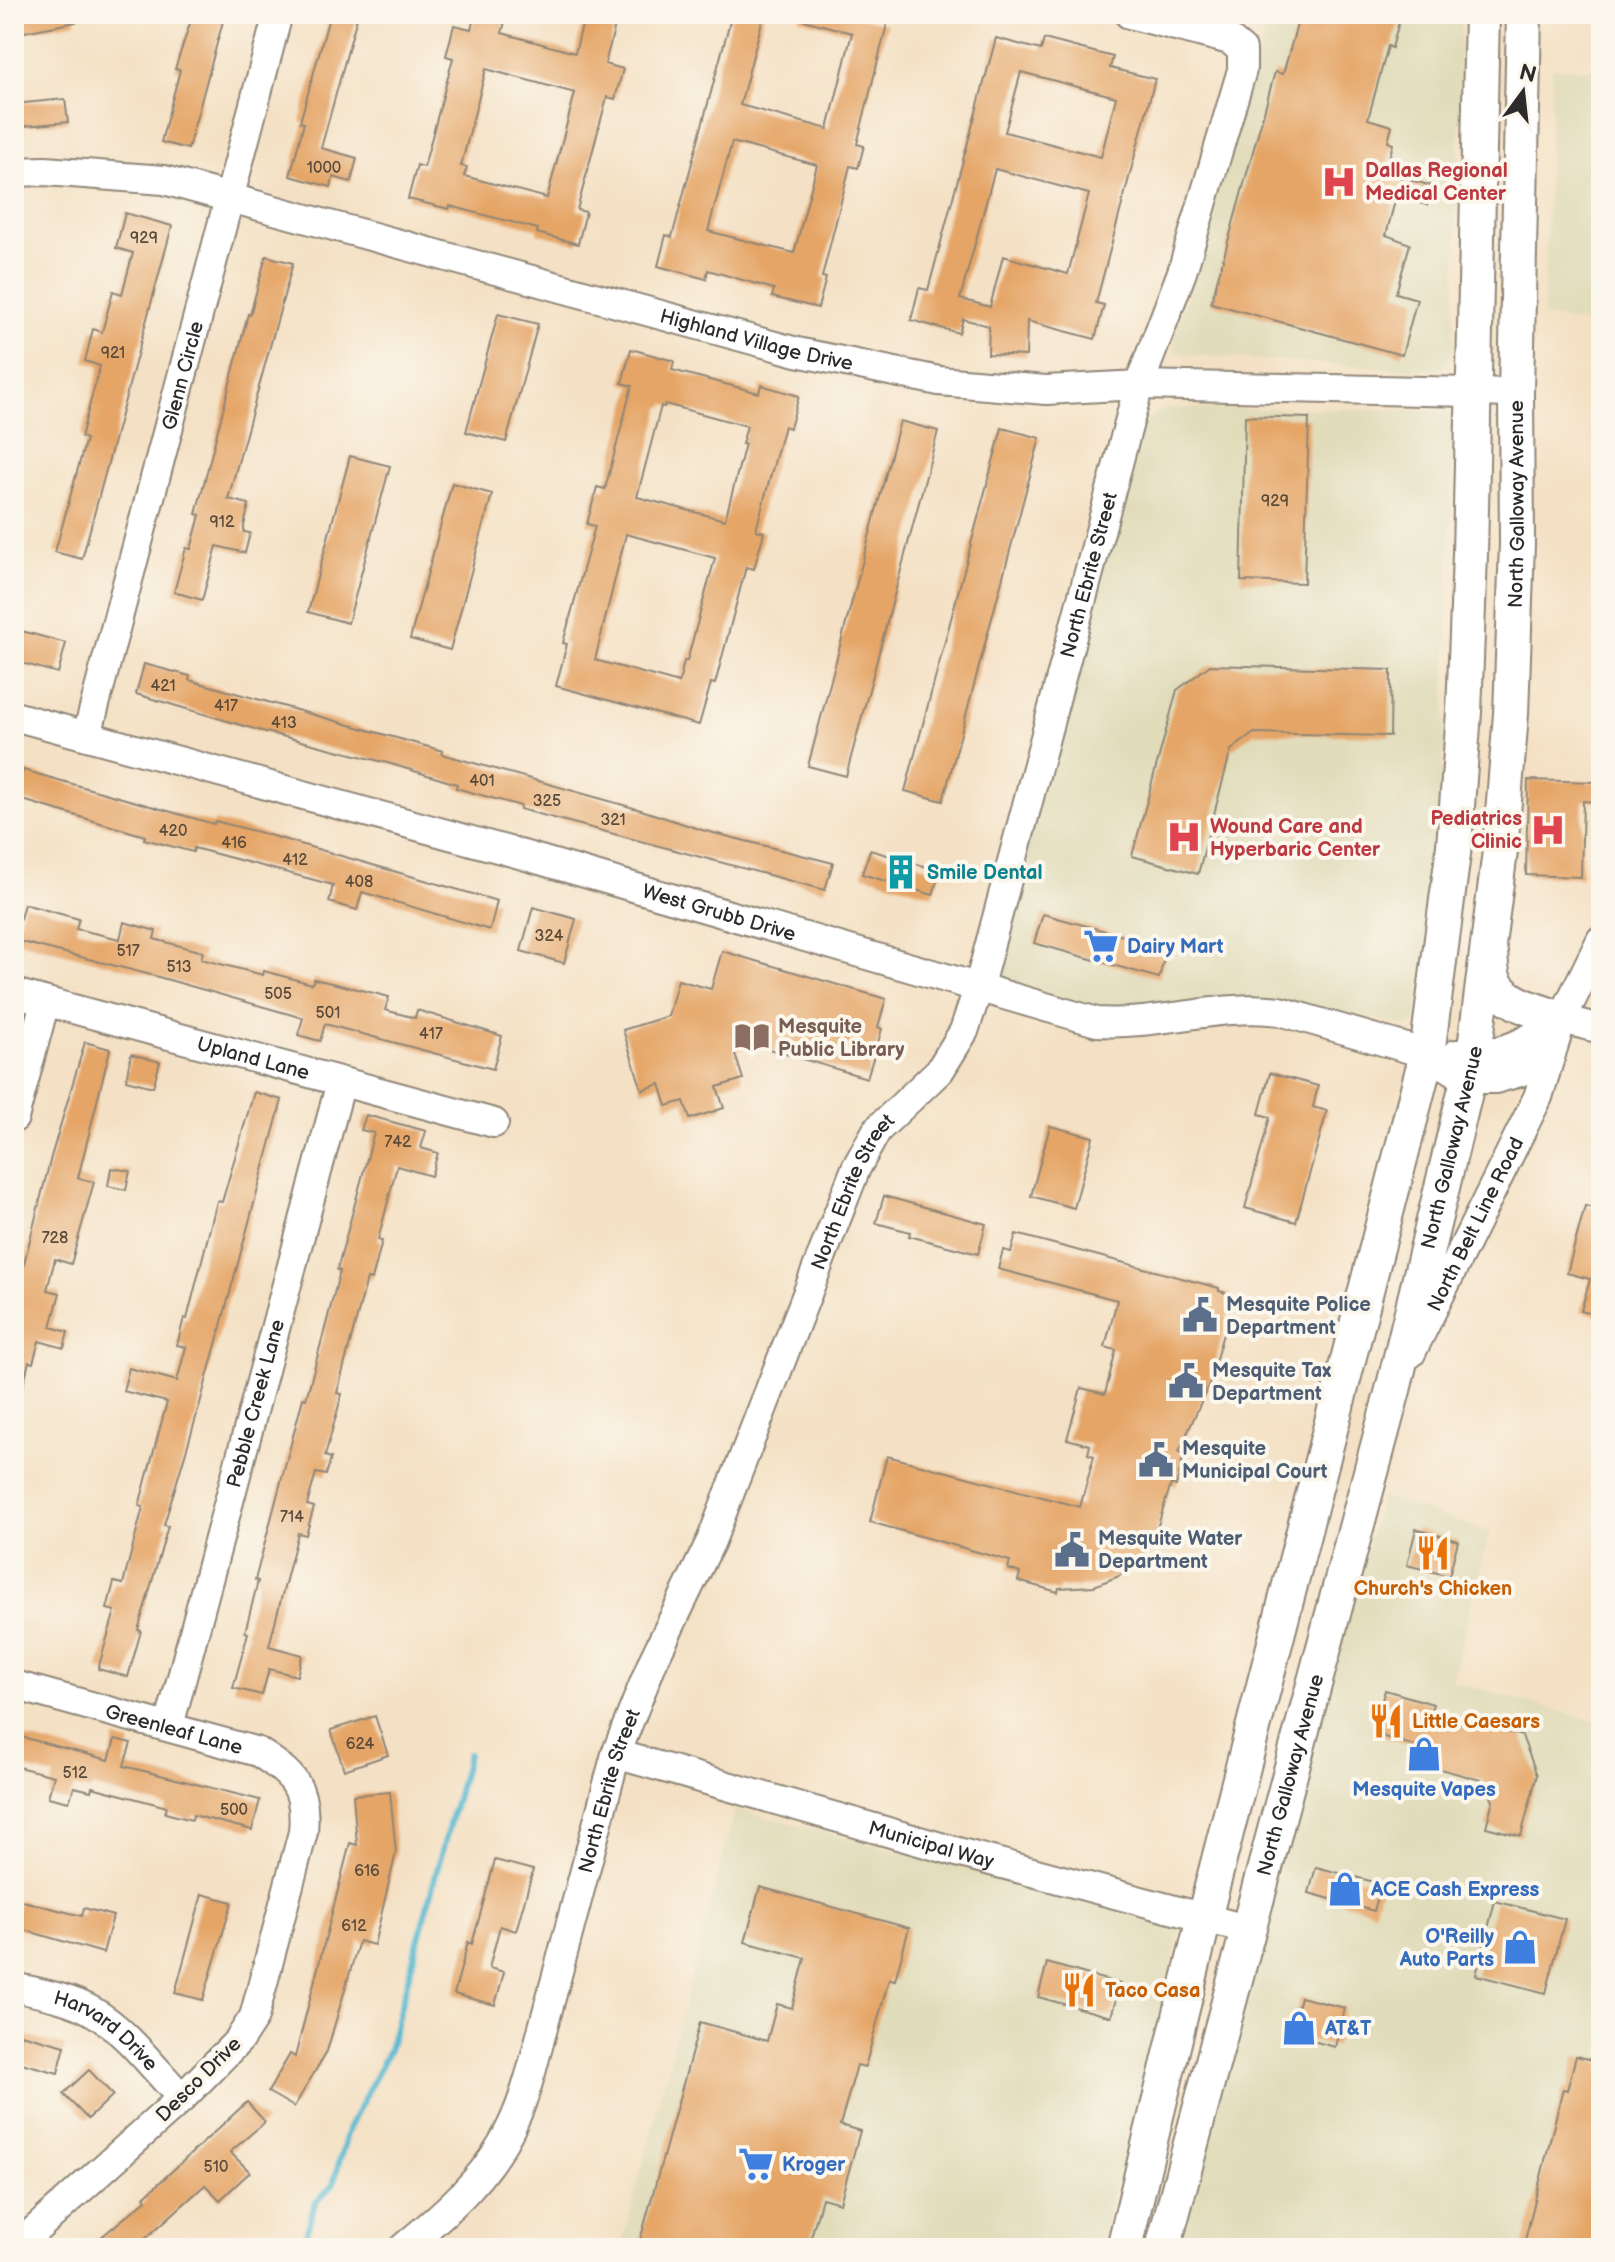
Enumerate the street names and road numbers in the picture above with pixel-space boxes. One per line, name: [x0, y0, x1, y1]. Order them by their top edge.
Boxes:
street label: Highland Village Drive: [657, 304, 855, 376]
street label: Glenn Circle: [157, 318, 209, 433]
street label: North Galloway Avenue: [1504, 400, 1530, 608]
street label: North Ebrite Street: [1056, 490, 1123, 660]
street label: West Grubb Drive: [639, 879, 799, 947]
street label: Upland Lane: [194, 1032, 312, 1086]
street label: North Galloway Avenue: [1417, 1045, 1488, 1251]
street label: North Ebrite Street: [807, 1109, 900, 1273]
street label: North Belt Line Road: [1423, 1133, 1529, 1315]
street label: Pebble Creek Lane: [222, 1317, 290, 1490]
street label: North Galloway Avenue: [1252, 1671, 1329, 1878]
street label: Greenleaf Lane: [102, 1700, 245, 1760]
street label: North Ebrite Street: [574, 1706, 646, 1876]
street label: Municipal Way: [866, 1816, 996, 1874]
street label: Harvard Drive: [51, 1986, 163, 2076]
street label: Desco Drive: [151, 2032, 246, 2127]

